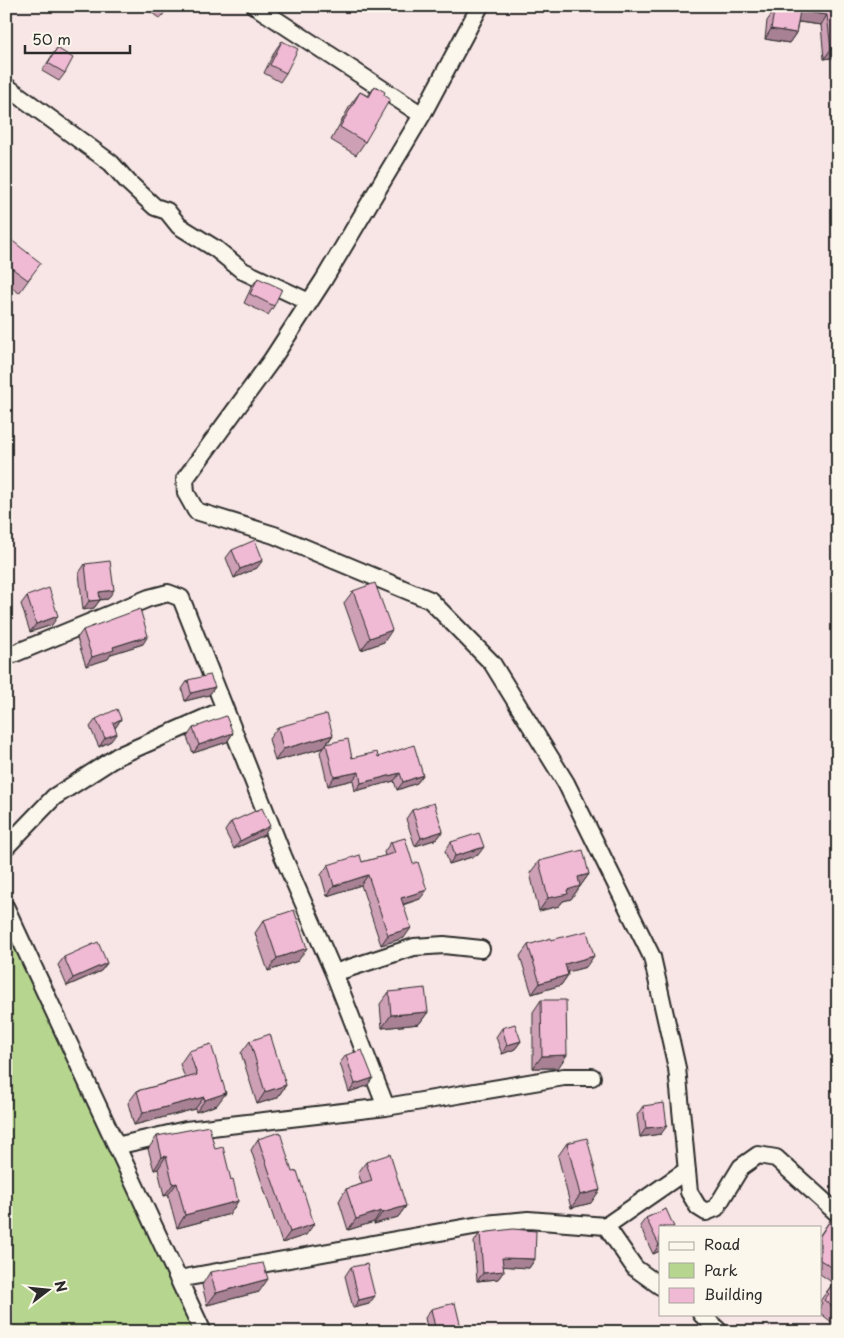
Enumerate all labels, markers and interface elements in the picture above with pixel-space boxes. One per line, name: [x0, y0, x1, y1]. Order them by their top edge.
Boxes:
scale bar: [25, 22, 130, 54]
text: 50 m: [32, 27, 71, 50]
legend: [659, 1226, 822, 1316]
text: Road: [704, 1232, 740, 1255]
text: Park: [704, 1258, 738, 1281]
north arrow: [22, 1266, 72, 1316]
text: N: [49, 1278, 73, 1295]
text: Building: [704, 1282, 763, 1305]

